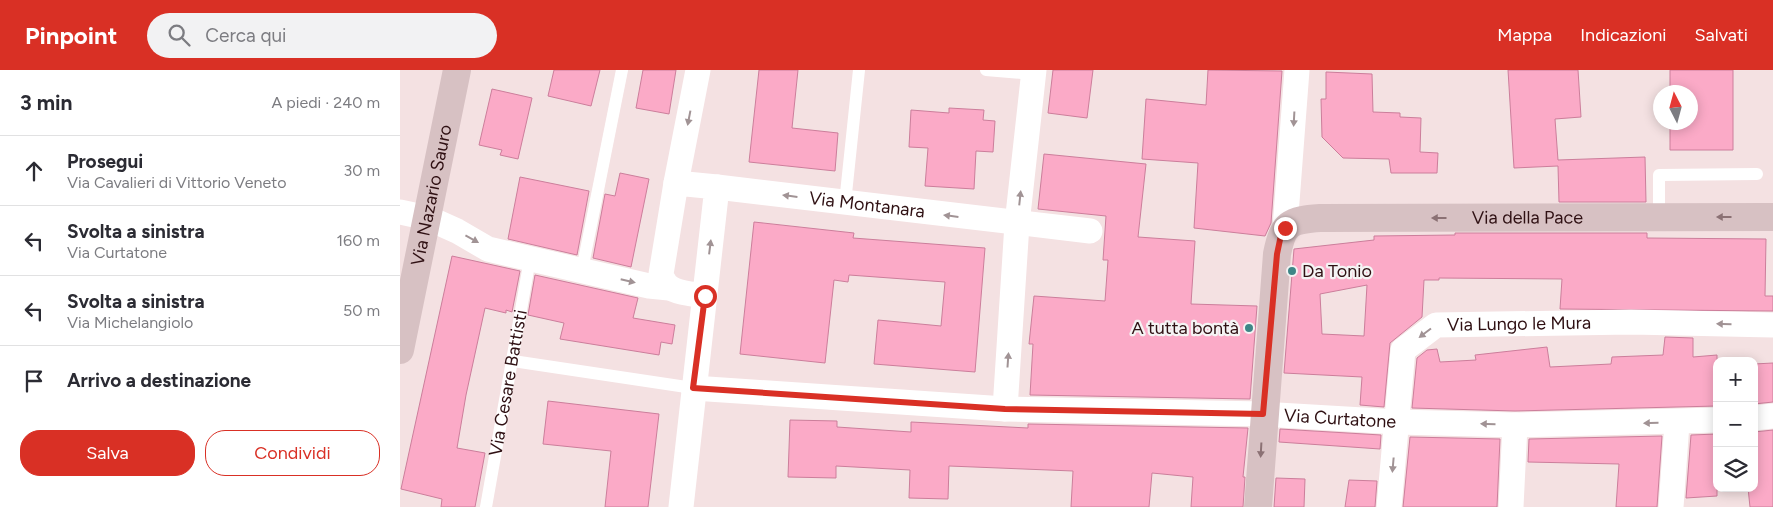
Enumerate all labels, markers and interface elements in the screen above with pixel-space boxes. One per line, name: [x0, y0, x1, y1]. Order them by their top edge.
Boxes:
search box: [147, 13, 497, 58]
text: Pinpoint: [25, 21, 117, 50]
icon: search: [165, 21, 193, 49]
text: Cerca qui: [205, 24, 286, 47]
text: Mappa: [1497, 24, 1552, 46]
text: Indicazioni: [1580, 24, 1666, 46]
text: Salvati: [1694, 24, 1748, 46]
north arrow: [1653, 85, 1698, 130]
text: 3 min: [20, 90, 72, 115]
text: A piedi · 240 m: [272, 93, 380, 112]
one-way arrow: [685, 110, 693, 125]
one-way arrow: [1289, 111, 1297, 127]
street label: Via Nazario Sauro: [406, 123, 457, 268]
text: Prosegui: [67, 150, 143, 173]
icon: ahead: [20, 157, 48, 185]
text: 30 m: [343, 161, 380, 180]
text: Via Cavalieri di Vittorio Veneto: [67, 173, 287, 192]
street label: Via Montanara: [808, 187, 926, 222]
one-way arrow: [1016, 190, 1024, 206]
one-way arrow: [782, 192, 798, 200]
street label: Via della Pace: [1472, 206, 1583, 229]
one-way arrow: [943, 212, 959, 220]
one-way arrow: [1716, 213, 1732, 221]
one-way arrow: [1431, 214, 1447, 222]
route end: [1274, 217, 1297, 240]
text: Svolta a sinistra: [67, 220, 205, 243]
icon: left: [20, 227, 48, 255]
text: 160 m: [337, 231, 380, 250]
one-way arrow: [465, 235, 478, 244]
one-way arrow: [706, 239, 714, 255]
text: Via Curtatone: [67, 243, 167, 262]
place label: Da Tonio: [1302, 260, 1372, 282]
marker: Da Tonio: [1286, 265, 1298, 277]
one-way arrow: [620, 277, 636, 285]
route start: [694, 285, 717, 308]
text: Svolta a sinistra: [67, 290, 205, 313]
icon: left: [20, 297, 48, 325]
text: 50 m: [343, 301, 380, 320]
street label: Via Cesare Battisti: [484, 308, 532, 458]
street label: Via Lungo le Mura: [1447, 312, 1591, 336]
text: Via Michelangiolo: [67, 313, 193, 332]
place label: A tutta bontà: [1131, 317, 1239, 339]
one-way arrow: [1716, 320, 1732, 328]
marker: A tutta bontà: [1243, 322, 1255, 334]
one-way arrow: [1419, 328, 1432, 339]
one-way arrow: [1005, 352, 1013, 368]
map controls: [1713, 357, 1758, 492]
button: +: [1713, 357, 1758, 402]
icon: arrive: [20, 367, 48, 395]
text: Arrivo a destinazione: [67, 369, 251, 392]
button: −: [1713, 402, 1758, 447]
street label: Via Curtatone: [1283, 404, 1397, 433]
one-way arrow: [1642, 419, 1658, 427]
one-way arrow: [1480, 420, 1496, 428]
button: Salva: [20, 430, 195, 476]
button: Condividi: [205, 430, 380, 476]
one-way arrow: [1257, 442, 1265, 458]
button: layers: [1713, 447, 1758, 492]
one-way arrow: [1389, 457, 1397, 473]

